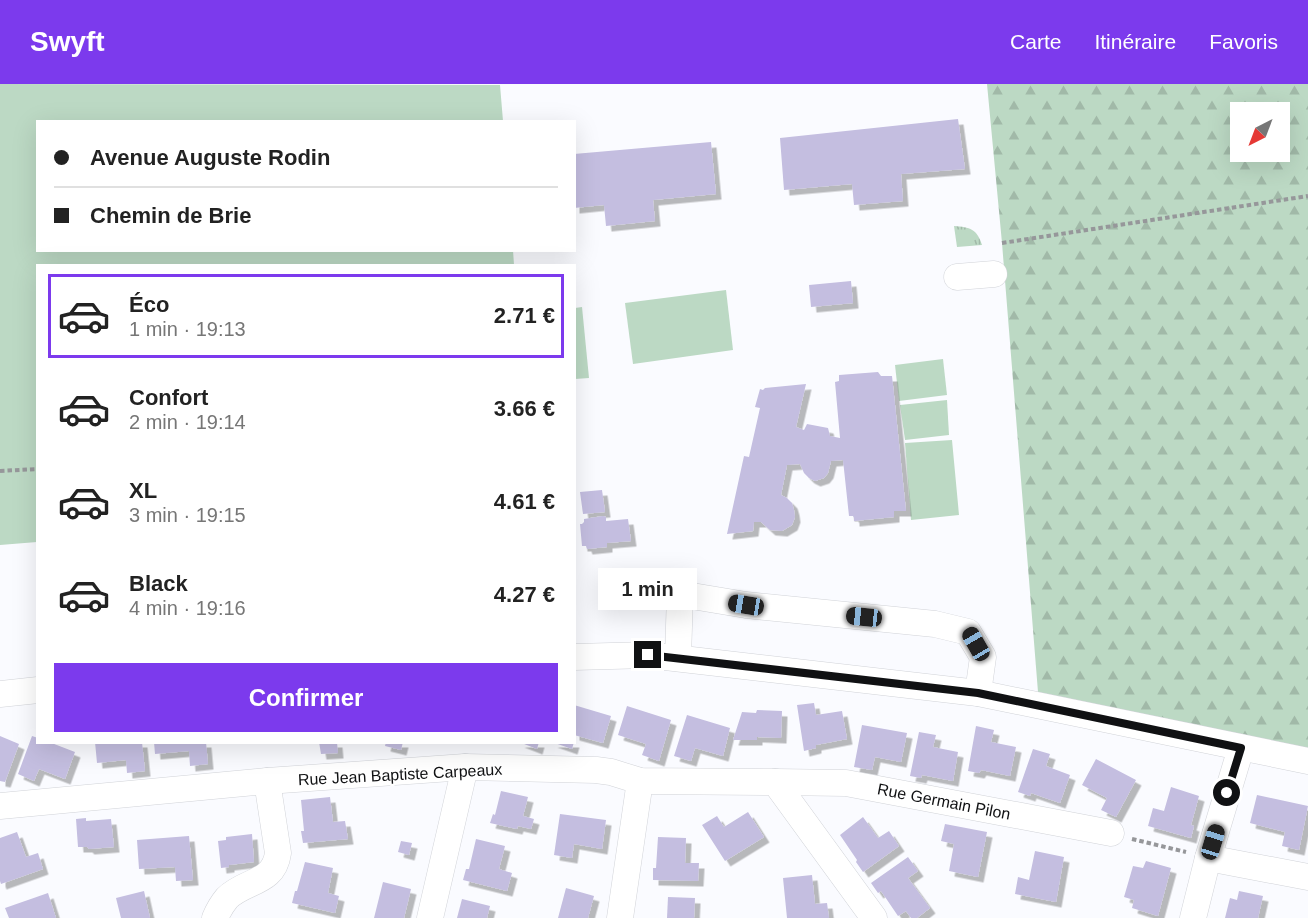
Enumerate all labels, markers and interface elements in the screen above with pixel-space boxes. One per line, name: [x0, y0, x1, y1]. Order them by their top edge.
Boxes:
text: Swyft: [30, 26, 105, 57]
text: Carte: [1010, 30, 1061, 53]
text: Itinéraire: [1094, 30, 1176, 53]
text: Favoris: [1209, 30, 1278, 53]
north arrow: [1230, 102, 1290, 162]
map controls: [1230, 102, 1290, 162]
text: Avenue Auguste Rodin: [90, 145, 330, 170]
text: Chemin de Brie: [90, 203, 251, 228]
icon: car: [57, 289, 111, 343]
text: Éco: [129, 292, 169, 317]
text: 2.71 €: [494, 303, 555, 328]
text: 1 min · 19:13: [129, 318, 246, 340]
icon: car: [57, 382, 111, 436]
text: Confort: [129, 385, 208, 410]
text: 3.66 €: [494, 396, 555, 421]
text: 2 min · 19:14: [129, 411, 246, 433]
icon: car: [57, 475, 111, 529]
text: XL: [129, 478, 157, 503]
text: 4.61 €: [494, 489, 555, 514]
text: 3 min · 19:15: [129, 504, 246, 526]
icon: car: [57, 568, 111, 622]
callout: 1 min: [598, 568, 698, 610]
text: Black: [129, 571, 188, 596]
text: 1 min: [621, 578, 674, 600]
text: 4.27 €: [494, 582, 555, 607]
car: [727, 593, 765, 617]
text: 4 min · 19:16: [129, 597, 246, 619]
car: [845, 606, 883, 628]
car: [959, 624, 993, 664]
route end: [634, 641, 661, 668]
button: Confirmer: [54, 663, 558, 732]
street label: Rue Jean Baptiste Carpeaux: [297, 761, 503, 788]
route start: [1213, 779, 1240, 806]
street label: Rue Germain Pilon: [876, 780, 1012, 823]
car: [1199, 822, 1227, 862]

